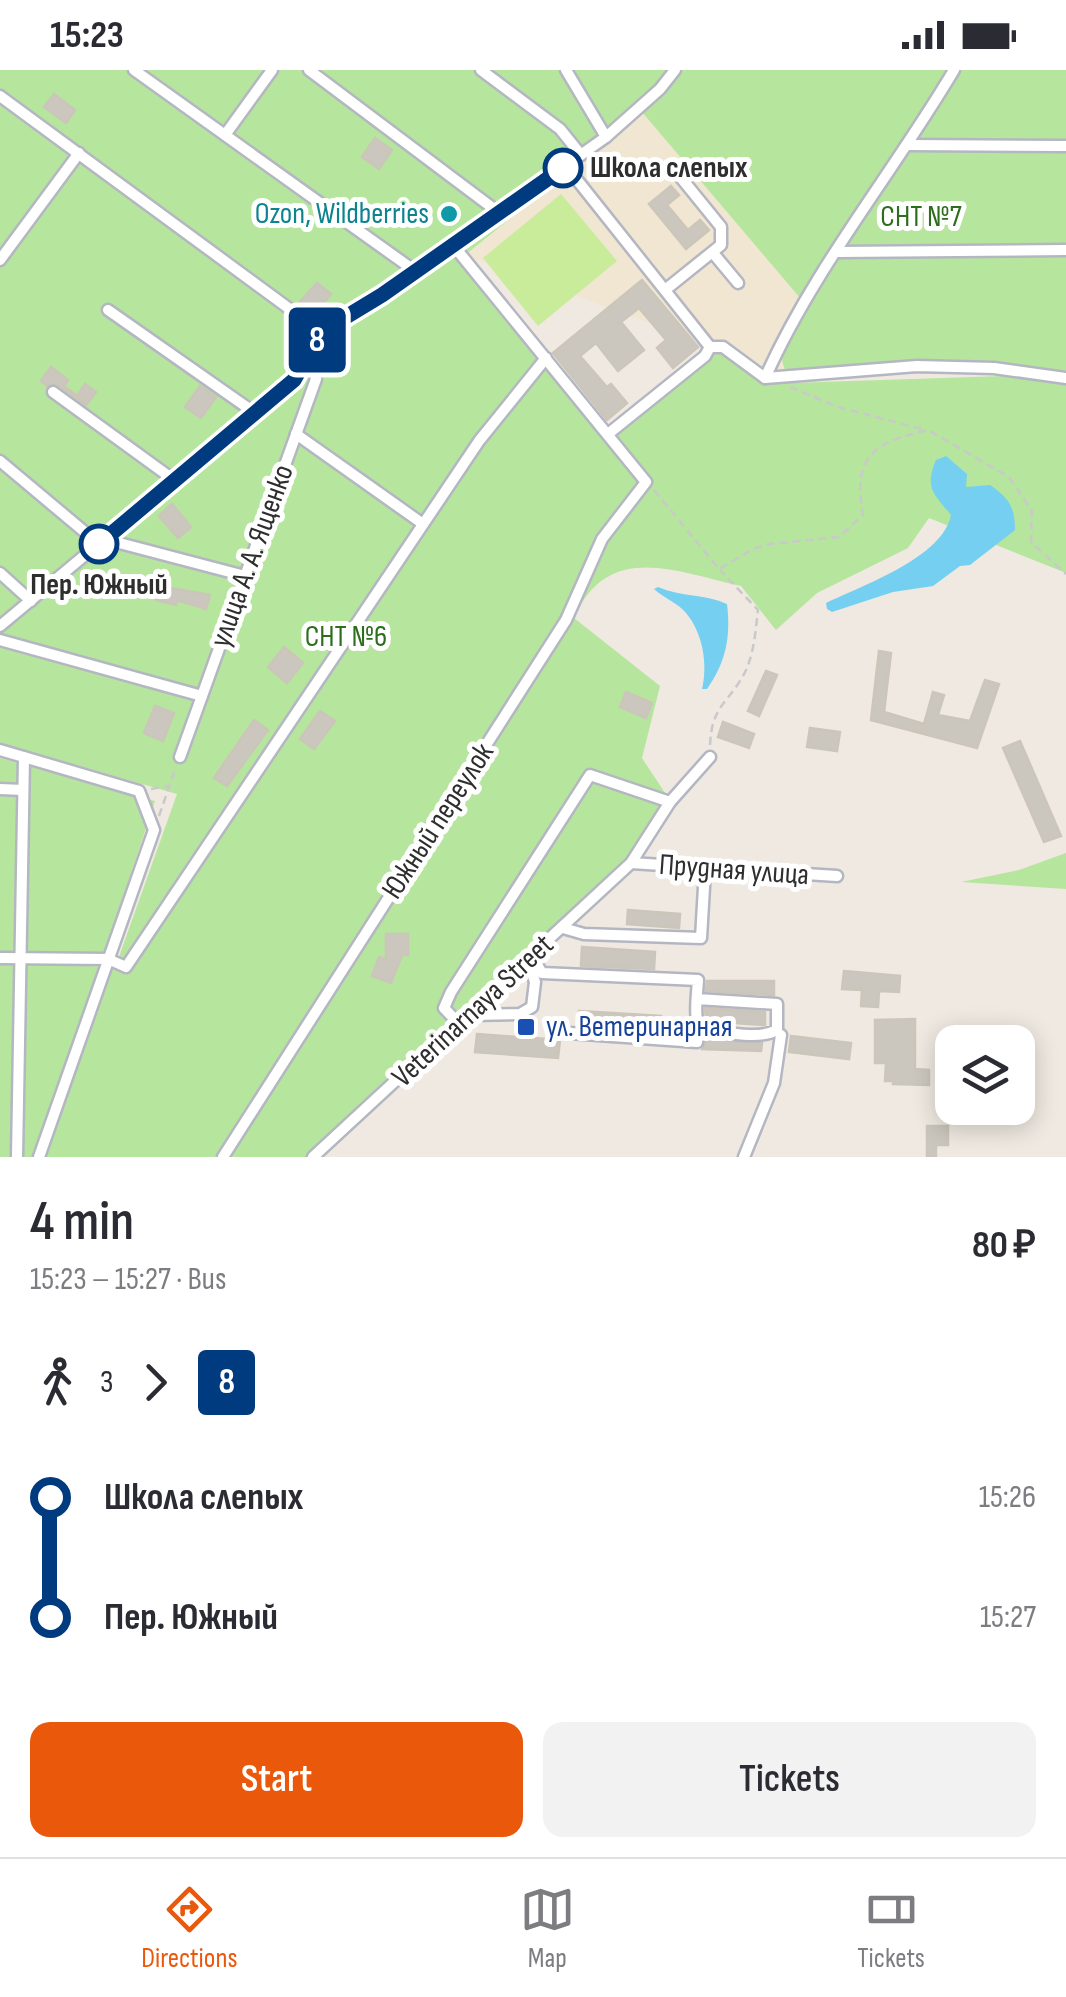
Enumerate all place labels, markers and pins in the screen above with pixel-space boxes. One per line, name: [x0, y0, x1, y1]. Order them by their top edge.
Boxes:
marker: Школа слепых: [544, 149, 582, 187]
place label: Школа слепых: [590, 150, 748, 186]
place label: Ozon, Wildberries: [255, 196, 429, 232]
marker: Ozon, Wildberries: [438, 203, 460, 225]
marker: Пер. Южный: [80, 525, 118, 563]
place label: Пер. Южный: [30, 567, 168, 603]
place label: ул. Ветеринарная: [546, 1009, 732, 1045]
marker: ул. Ветеринарная: [515, 1016, 537, 1038]

